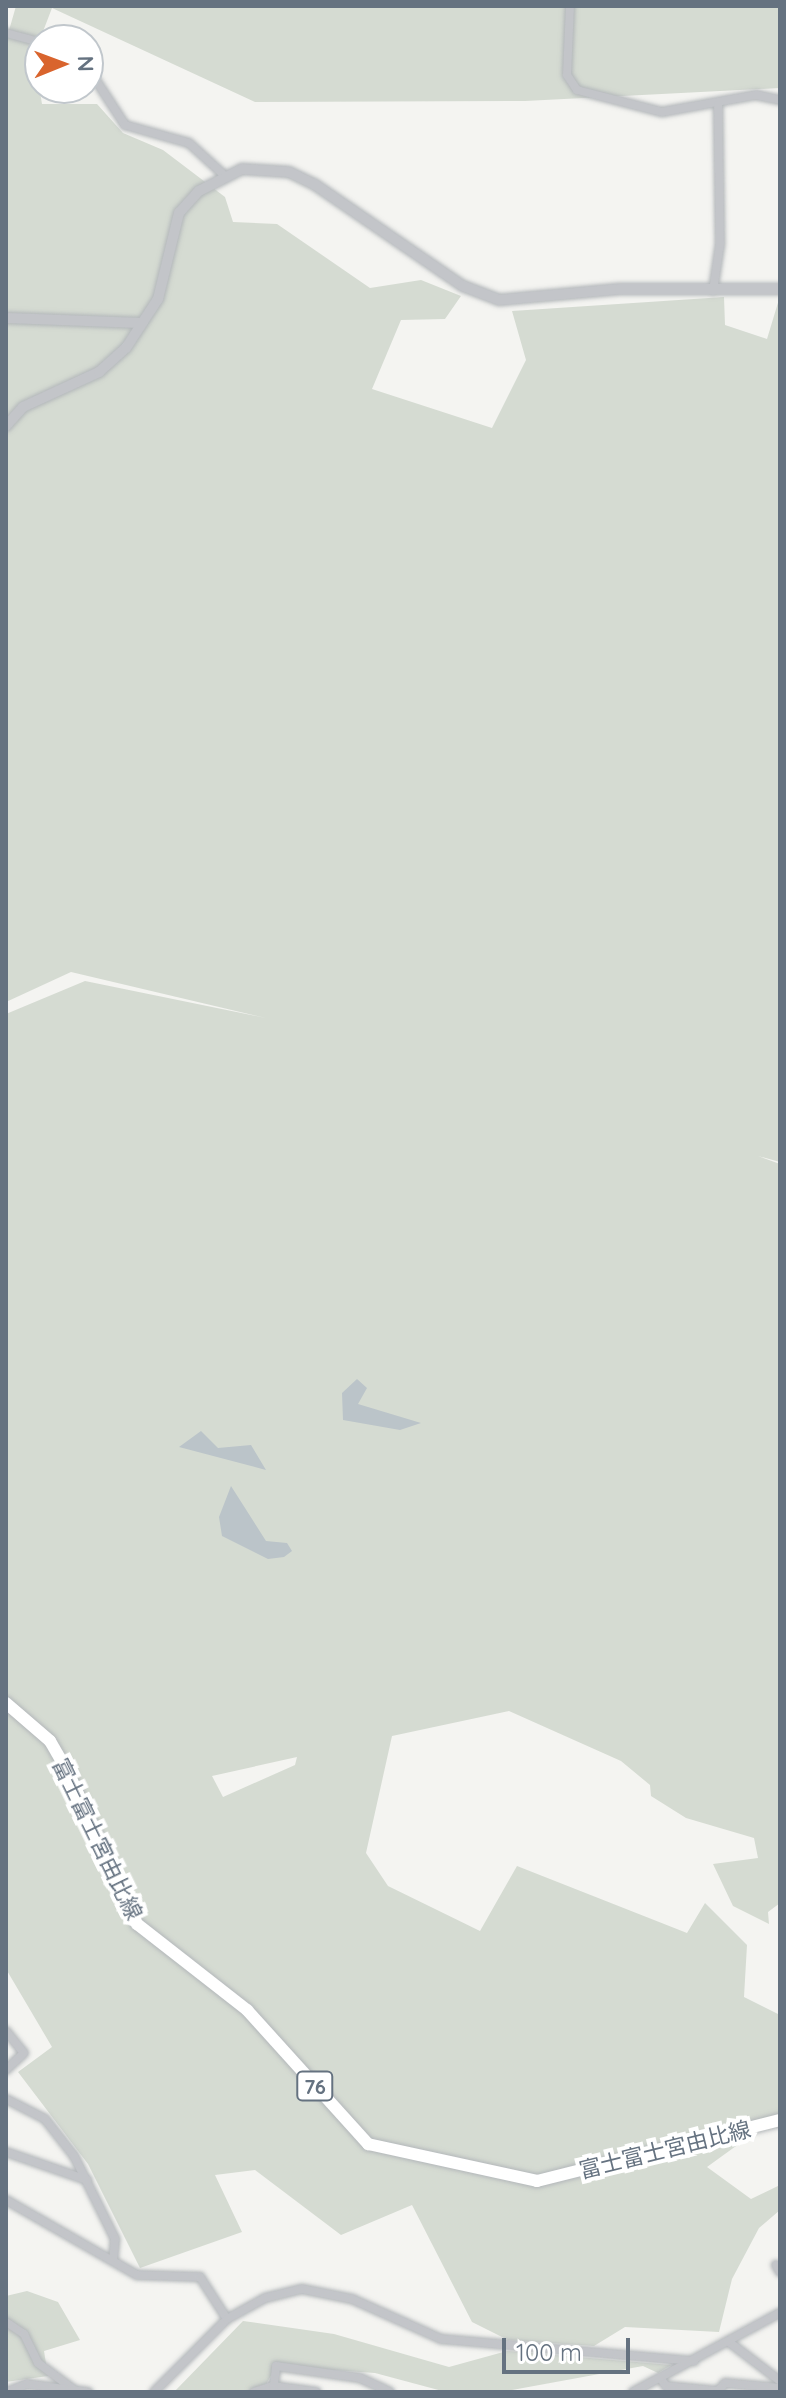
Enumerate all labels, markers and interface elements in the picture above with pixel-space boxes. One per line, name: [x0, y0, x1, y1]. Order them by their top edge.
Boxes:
north arrow: [24, 24, 104, 104]
text: N: [72, 55, 100, 72]
street label: 富士富士宮由比線: [47, 1754, 147, 1924]
road number: 76: [295, 2070, 335, 2102]
street label: 富士富士宮由比線: [576, 2116, 754, 2184]
scale bar: [506, 2322, 634, 2372]
text: 100 m: [516, 2337, 582, 2367]

